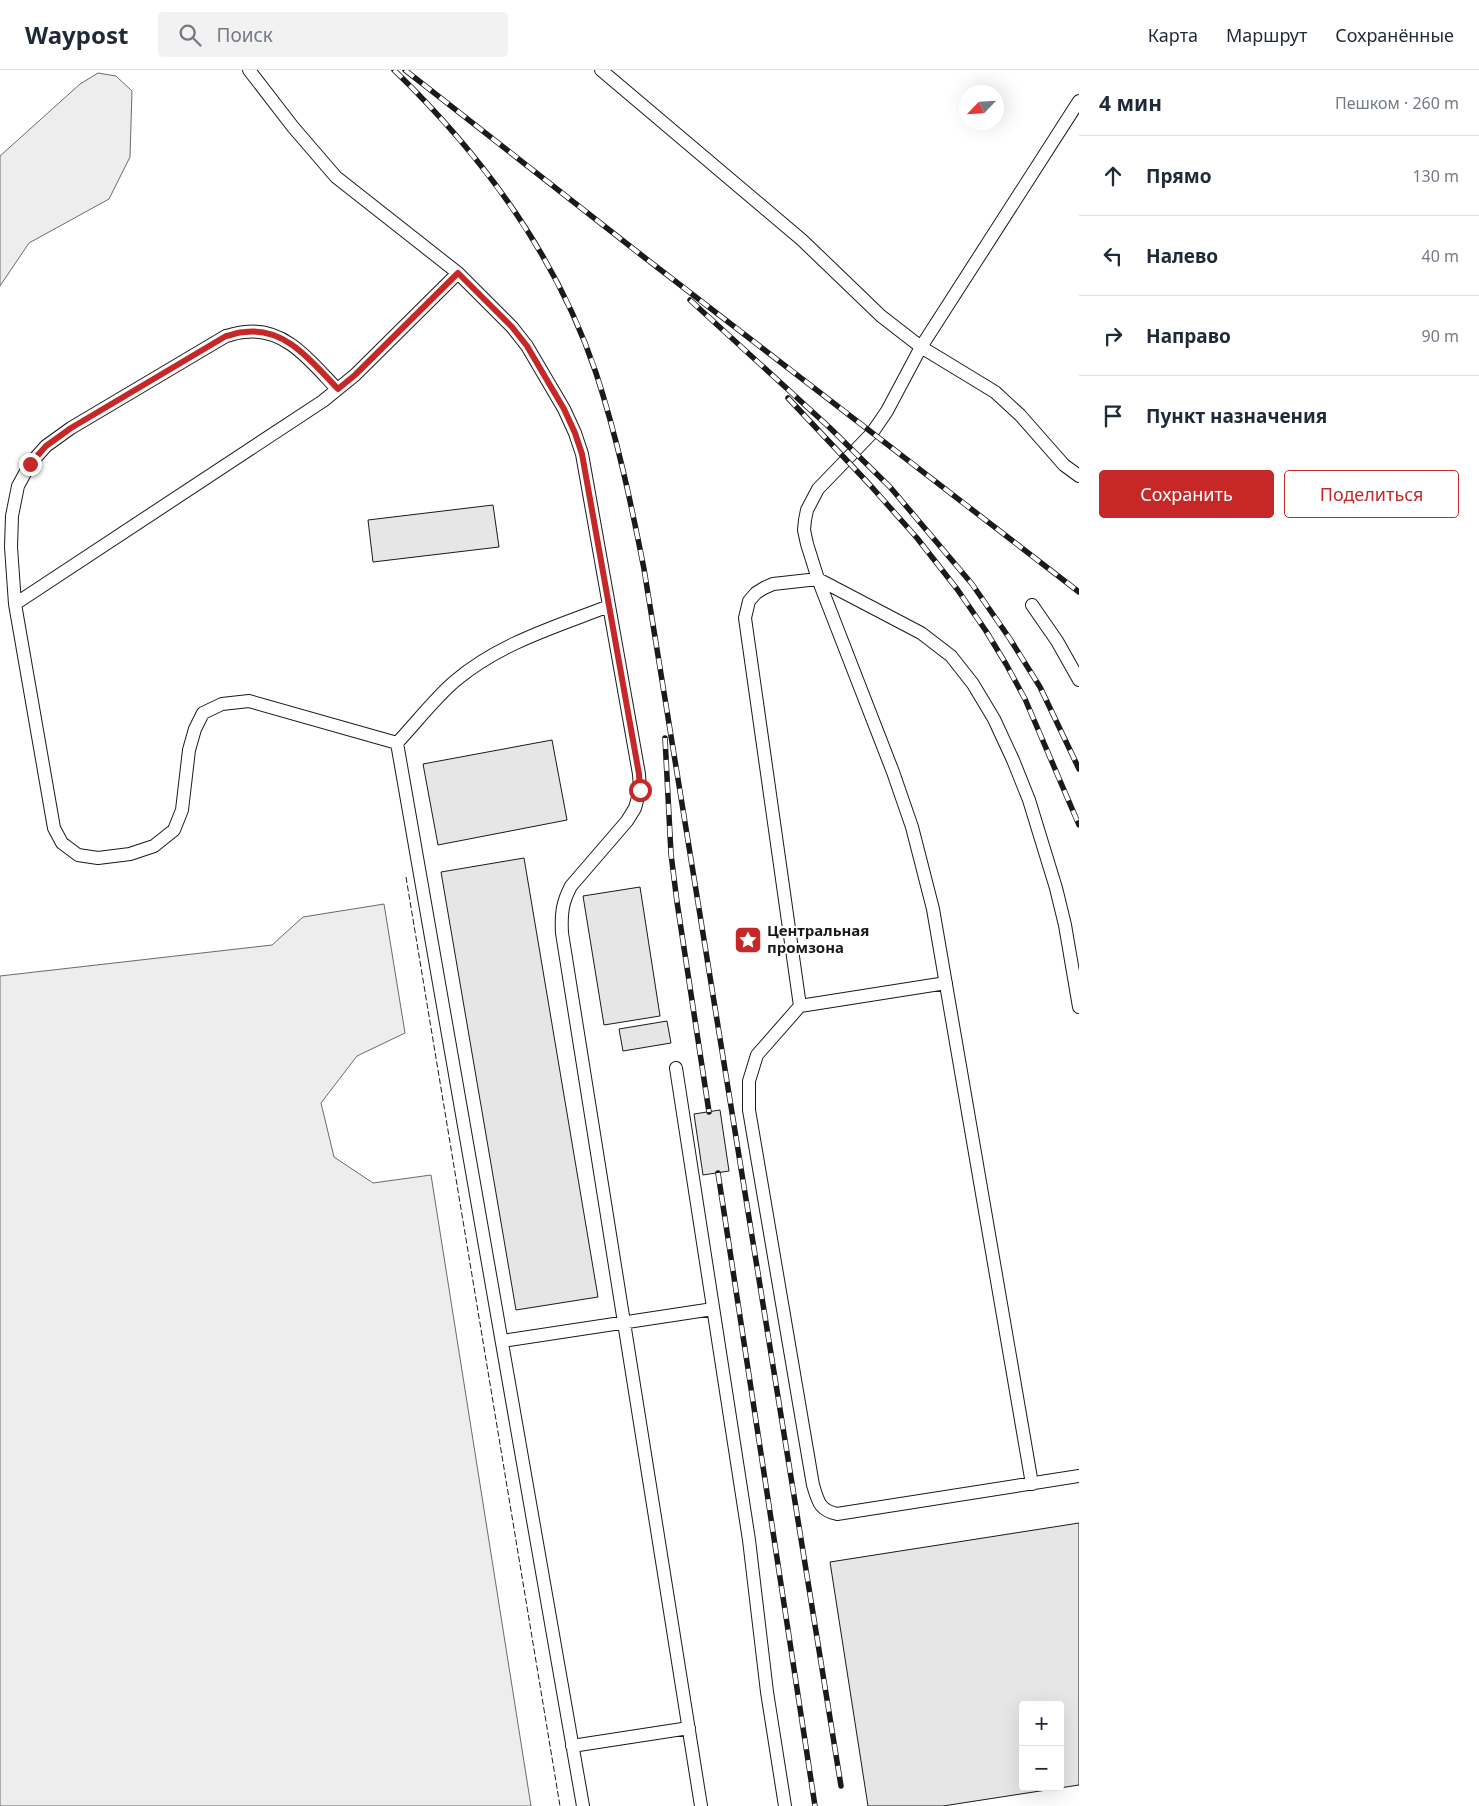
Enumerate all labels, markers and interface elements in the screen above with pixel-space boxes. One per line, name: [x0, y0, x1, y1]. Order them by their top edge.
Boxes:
search box: [158, 12, 508, 57]
text: Waypost: [25, 18, 128, 51]
icon: search: [176, 21, 204, 49]
text: Поиск: [216, 22, 273, 48]
text: Карта: [1148, 23, 1198, 47]
text: Маршрут: [1226, 23, 1307, 47]
text: Сохранённые: [1335, 23, 1454, 47]
north arrow: [959, 85, 1004, 130]
text: 4 мин: [1099, 89, 1162, 117]
text: Пешком · 260 m: [1335, 92, 1459, 114]
icon: ahead: [1099, 162, 1127, 190]
text: Прямо: [1146, 163, 1212, 189]
text: 130 m: [1412, 165, 1459, 187]
icon: left: [1099, 242, 1127, 270]
text: Налево: [1146, 243, 1218, 269]
text: 40 m: [1422, 245, 1459, 267]
icon: right: [1099, 322, 1127, 350]
text: Направо: [1146, 323, 1231, 349]
text: 90 m: [1422, 325, 1459, 347]
icon: arrive: [1099, 402, 1127, 430]
text: Пункт назначения: [1146, 403, 1327, 429]
route end: [19, 453, 42, 476]
button: Сохранить: [1099, 470, 1274, 518]
button: Поделиться: [1284, 470, 1459, 518]
route start: [629, 779, 652, 802]
place label: Центральная промзона: [767, 920, 869, 957]
place icon: Центральная промзона: [733, 925, 763, 955]
map controls: [1019, 1701, 1064, 1791]
button: +: [1019, 1701, 1064, 1746]
button: −: [1019, 1746, 1064, 1791]

